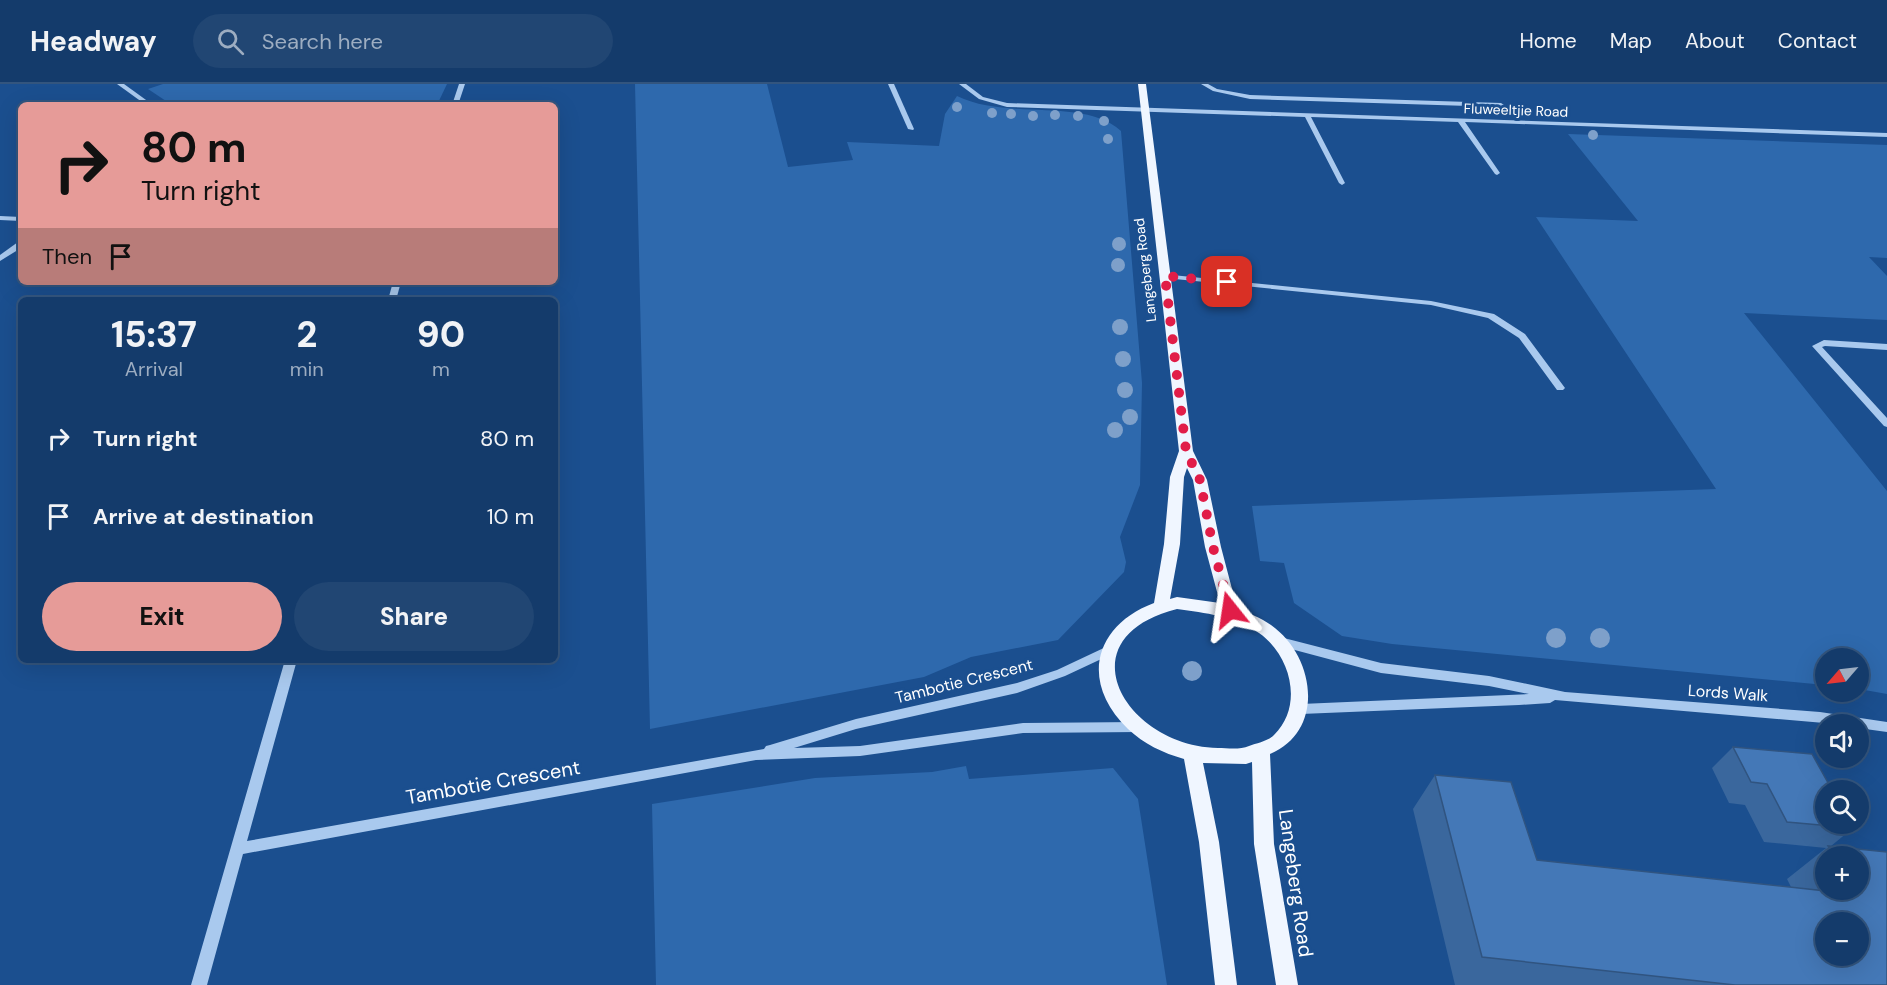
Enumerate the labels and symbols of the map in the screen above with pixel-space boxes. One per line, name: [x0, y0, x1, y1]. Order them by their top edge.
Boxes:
street label: Fluweeltjie Road: [1463, 99, 1569, 121]
street label: Langeberg Road: [1130, 217, 1160, 323]
pin: [1201, 256, 1252, 307]
position arrow: [1198, 578, 1262, 642]
north arrow: [1815, 648, 1869, 702]
street label: Tambotie Crescent: [893, 654, 1035, 708]
street label: Lords Walk: [1687, 680, 1769, 706]
street label: Tambotie Crescent: [404, 754, 582, 810]
street label: Langeberg Road: [1273, 807, 1319, 959]

